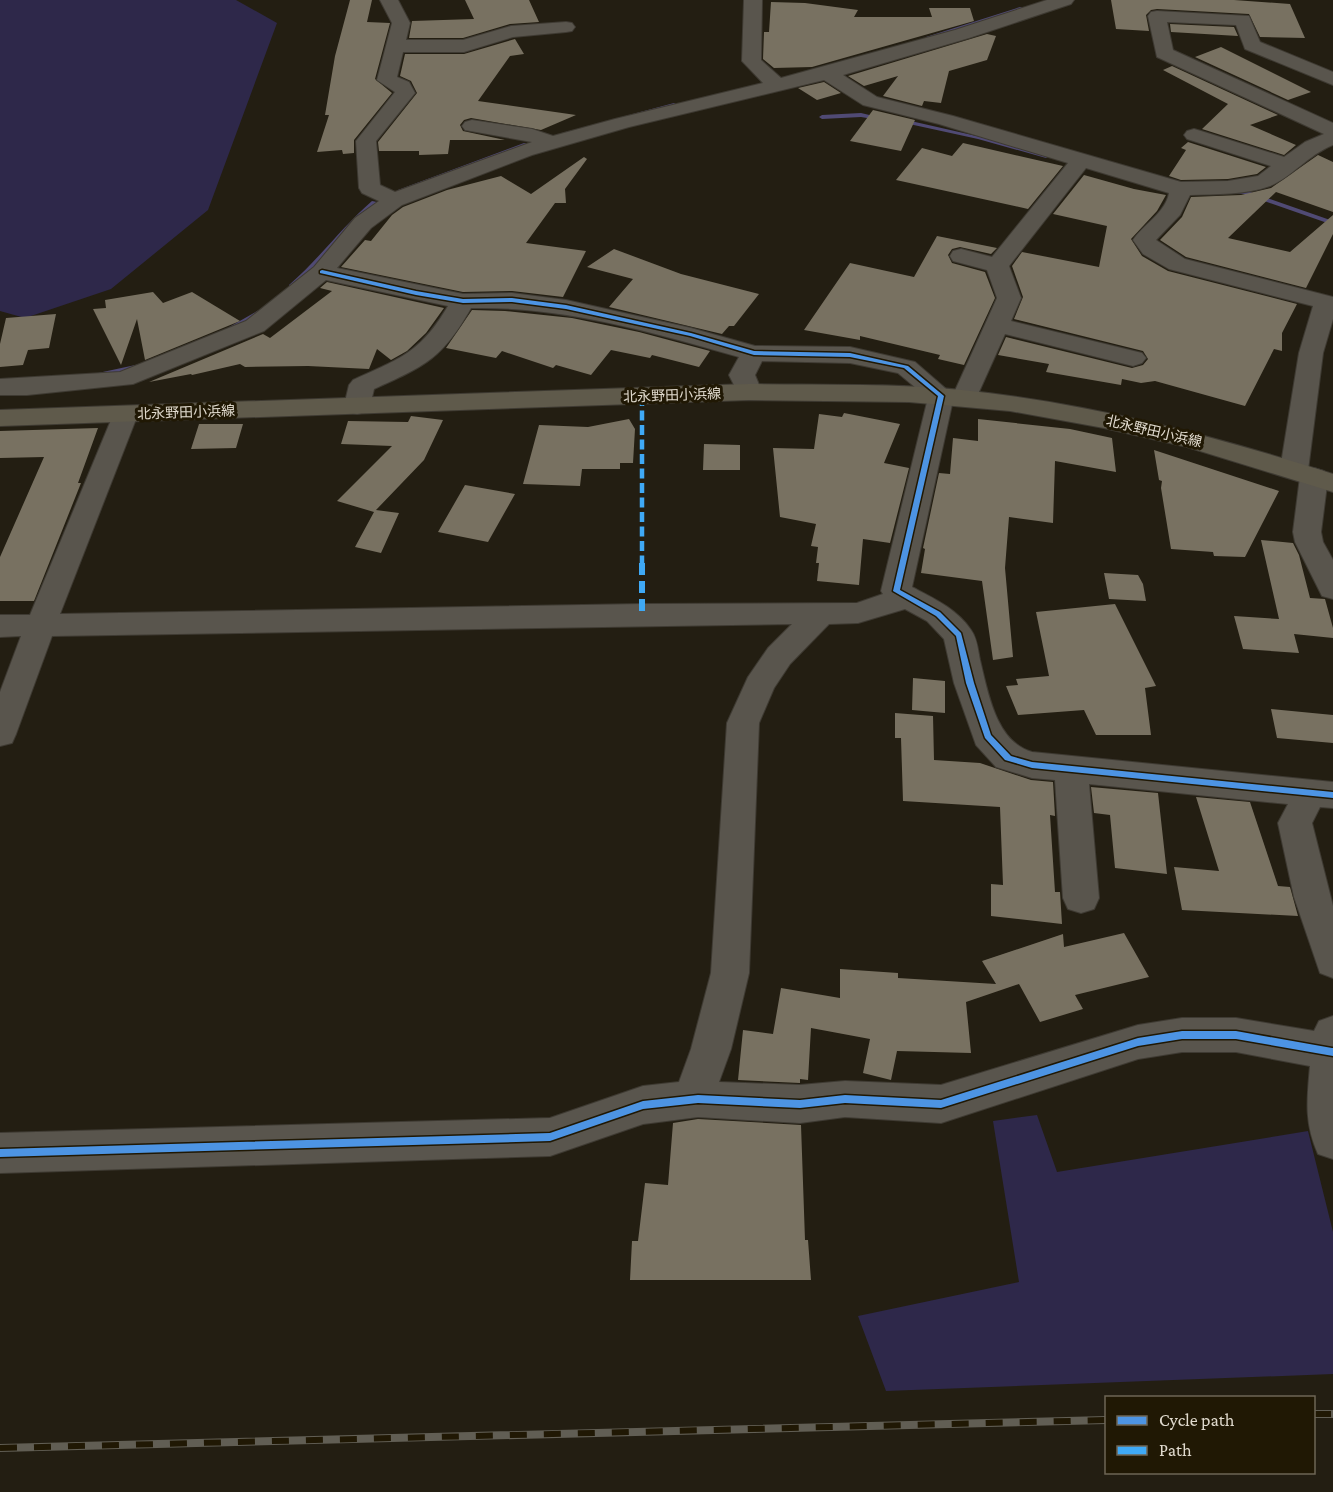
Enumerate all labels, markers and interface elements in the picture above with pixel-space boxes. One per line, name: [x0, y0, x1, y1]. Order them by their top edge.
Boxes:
street label: 北永野田小浜線: [623, 385, 721, 405]
street label: 北永野田小浜線: [137, 402, 235, 422]
street label: 北永野田小浜線: [1104, 412, 1204, 450]
legend: [1105, 1396, 1315, 1474]
text: Cycle path: [1159, 1410, 1235, 1430]
text: Path: [1159, 1440, 1192, 1460]

